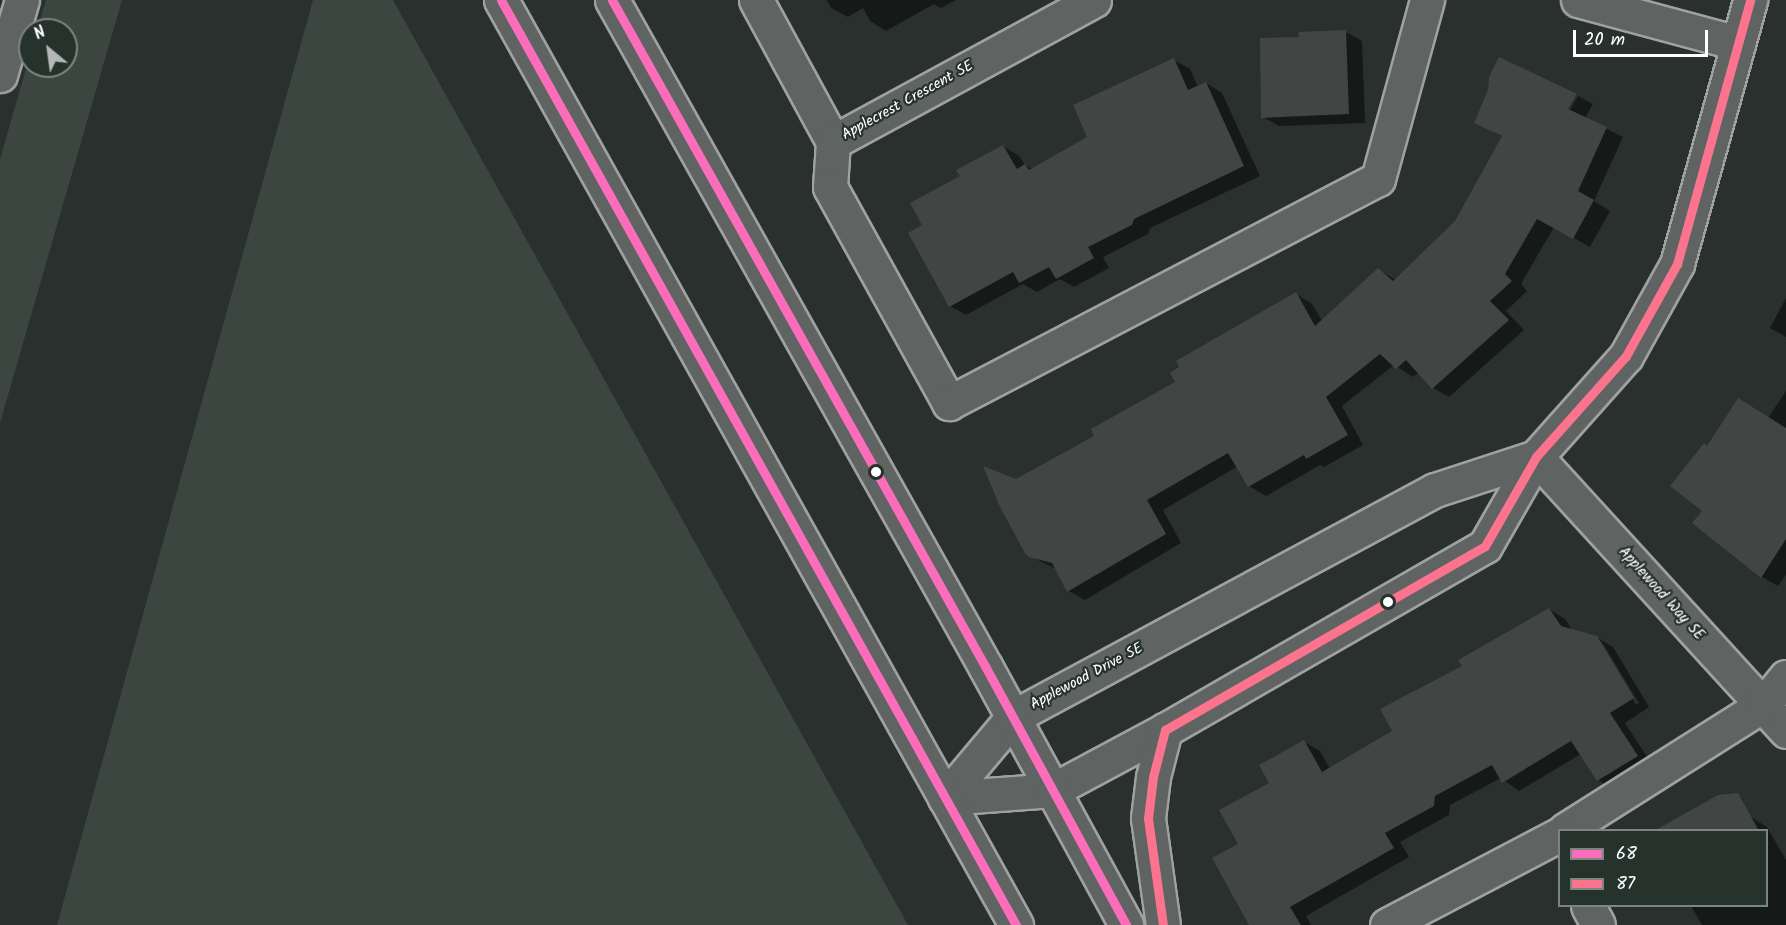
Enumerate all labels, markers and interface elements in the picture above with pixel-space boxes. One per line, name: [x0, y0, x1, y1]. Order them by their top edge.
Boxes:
north arrow: [18, 18, 78, 78]
scale bar: [1576, 18, 1711, 56]
text: N: [30, 20, 50, 47]
text: 20 m: [1584, 26, 1625, 55]
street label: Applecrest Crescent SE: [839, 57, 977, 145]
unlabelled marker: [870, 466, 882, 478]
street label: Applewood Way SE: [1614, 544, 1708, 644]
unlabelled marker: [1382, 596, 1394, 608]
street label: Applewood Drive SE: [1028, 640, 1146, 714]
legend: [1558, 829, 1768, 907]
text: 68: [1616, 840, 1637, 869]
text: 87: [1616, 870, 1635, 899]

